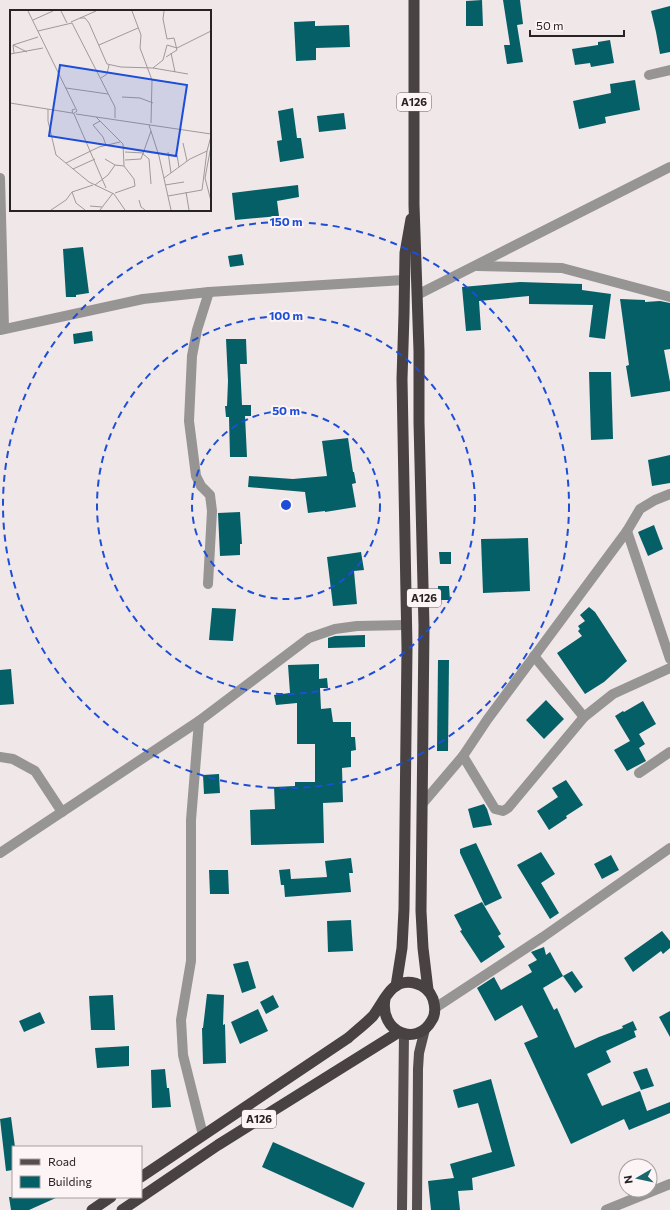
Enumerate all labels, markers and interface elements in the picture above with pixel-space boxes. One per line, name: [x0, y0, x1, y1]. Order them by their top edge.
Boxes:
inset map: [10, 10, 211, 211]
scale bar: [530, 12, 624, 38]
text: 50 m: [536, 18, 564, 32]
road number: A126: [397, 93, 431, 111]
text: 150 m: [269, 214, 303, 228]
text: 100 m: [269, 308, 303, 322]
text: 50 m: [272, 403, 300, 417]
centre of rings: [279, 498, 293, 512]
road number: A126: [407, 589, 441, 607]
road number: A126: [242, 1110, 276, 1128]
legend: [12, 1146, 142, 1198]
text: Road: [48, 1154, 76, 1168]
north arrow: [618, 1158, 658, 1198]
text: Building: [48, 1174, 92, 1188]
text: N: [621, 1175, 635, 1185]

